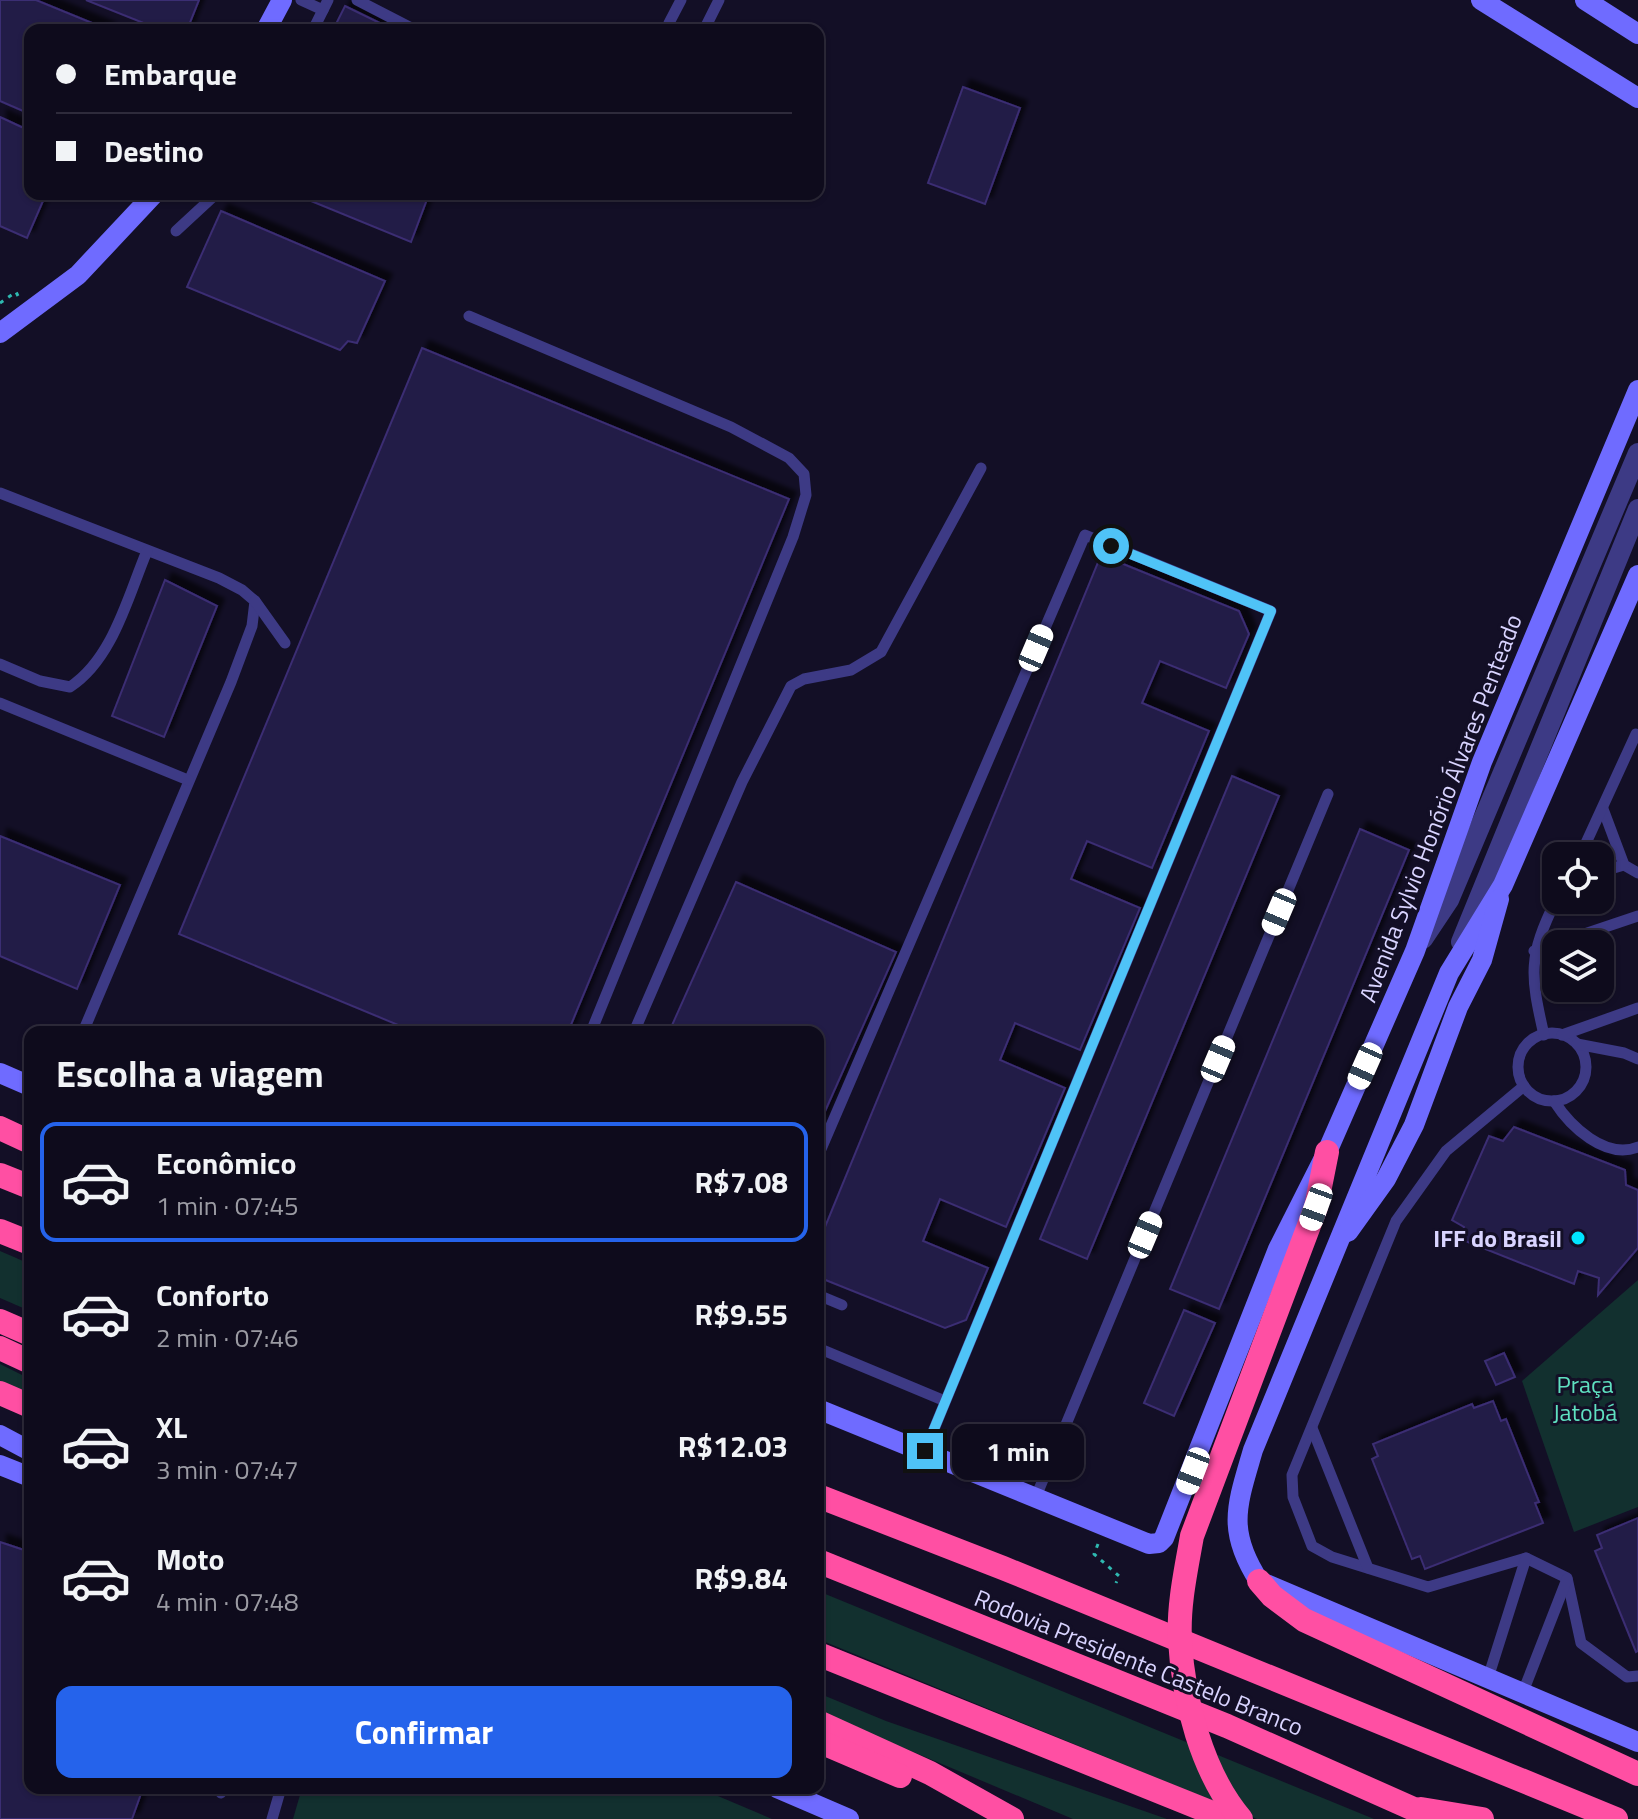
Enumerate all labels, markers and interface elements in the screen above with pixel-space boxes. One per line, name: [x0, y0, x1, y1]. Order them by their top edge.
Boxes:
text: Embarque: [104, 51, 237, 97]
text: Destino: [104, 128, 204, 174]
route start: [1093, 528, 1129, 564]
street label: Avenida Sylvio Honório Álvares Penteado: [1349, 609, 1531, 1007]
car: [1016, 621, 1056, 675]
map controls: [1542, 842, 1614, 1002]
button: locate: [1542, 842, 1614, 914]
car: [1259, 885, 1299, 939]
button: layers: [1542, 930, 1614, 1002]
car: [1198, 1032, 1238, 1086]
car: [1344, 1039, 1386, 1093]
text: Escolha a viagem: [56, 1046, 324, 1101]
text: Econômico: [156, 1140, 296, 1186]
icon: car: [60, 1146, 132, 1218]
text: R$7.08: [695, 1159, 788, 1205]
car: [1297, 1180, 1335, 1234]
text: 1 min · 07:45: [156, 1186, 299, 1225]
car: [1125, 1208, 1165, 1262]
place label: IFF do Brasil: [1433, 1220, 1562, 1256]
marker: IFF do Brasil: [1569, 1229, 1587, 1247]
text: Conforto: [156, 1272, 269, 1318]
icon: car: [60, 1278, 132, 1350]
text: R$9.55: [695, 1291, 788, 1337]
text: 2 min · 07:46: [156, 1318, 299, 1357]
park label: Praça Jatobá: [1553, 1366, 1617, 1430]
text: XL: [156, 1404, 187, 1450]
icon: car: [60, 1410, 132, 1482]
text: R$12.03: [678, 1423, 788, 1469]
callout: 1 min: [953, 1423, 1085, 1479]
text: 1 min: [986, 1432, 1050, 1471]
route end: [907, 1433, 943, 1469]
car: [1173, 1444, 1213, 1498]
text: 3 min · 07:47: [156, 1450, 299, 1489]
text: Moto: [156, 1536, 224, 1582]
icon: car: [60, 1542, 132, 1614]
text: R$9.84: [695, 1555, 788, 1601]
street label: Rodovia Presidente Castelo Branco: [969, 1579, 1309, 1745]
text: 4 min · 07:48: [156, 1582, 299, 1621]
button: Confirmar: [56, 1686, 792, 1778]

